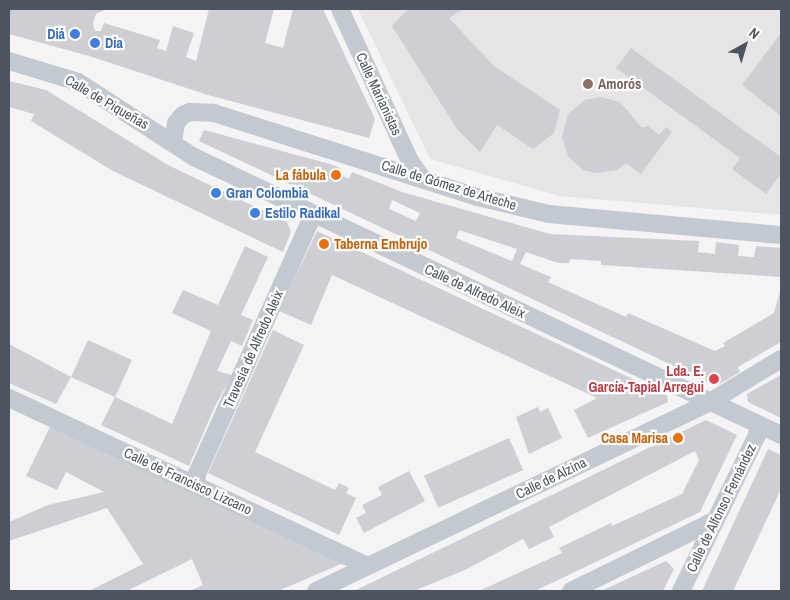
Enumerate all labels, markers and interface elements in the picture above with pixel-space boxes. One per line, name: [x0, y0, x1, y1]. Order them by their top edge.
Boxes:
north arrow: [720, 20, 770, 70]
text: N: [746, 24, 763, 43]
place label: Diá: [47, 26, 65, 42]
marker: Diá: [69, 28, 81, 40]
place label: Dia: [105, 35, 123, 51]
marker: Dia: [89, 37, 101, 49]
street label: Calle Marianistas: [353, 50, 405, 138]
street label: Calle de Piqueñas: [62, 71, 152, 133]
place label: Amorós: [598, 76, 641, 92]
marker: Amorós: [582, 78, 594, 90]
street label: Calle de Gómez de Arteche: [379, 156, 519, 214]
place label: La fábula: [276, 167, 326, 183]
marker: La fábula: [330, 169, 342, 181]
place label: Gran Colombia: [226, 185, 308, 201]
marker: Gran Colombia: [210, 187, 222, 199]
place label: Estilo Radikal: [265, 205, 340, 221]
marker: Estilo Radikal: [249, 207, 261, 219]
place label: Taberna Embrujo: [334, 236, 428, 252]
marker: Taberna Embrujo: [318, 238, 330, 250]
street label: Calle de Alfredo Aleix: [421, 260, 529, 322]
street label: Travesía de Alfredo Aleix: [219, 287, 287, 411]
place label: Lda. E. García-Tapial Arregui: [588, 363, 704, 396]
marker: Lda. E. García-Tapial Arregui: [708, 373, 720, 385]
place label: Casa Marisa: [601, 430, 668, 446]
marker: Casa Marisa: [672, 432, 684, 444]
street label: Calle de Alfonso Fernández: [683, 441, 759, 575]
street label: Calle de Francisco Lizcano: [121, 444, 255, 518]
street label: Calle de Alzina: [513, 454, 589, 502]

